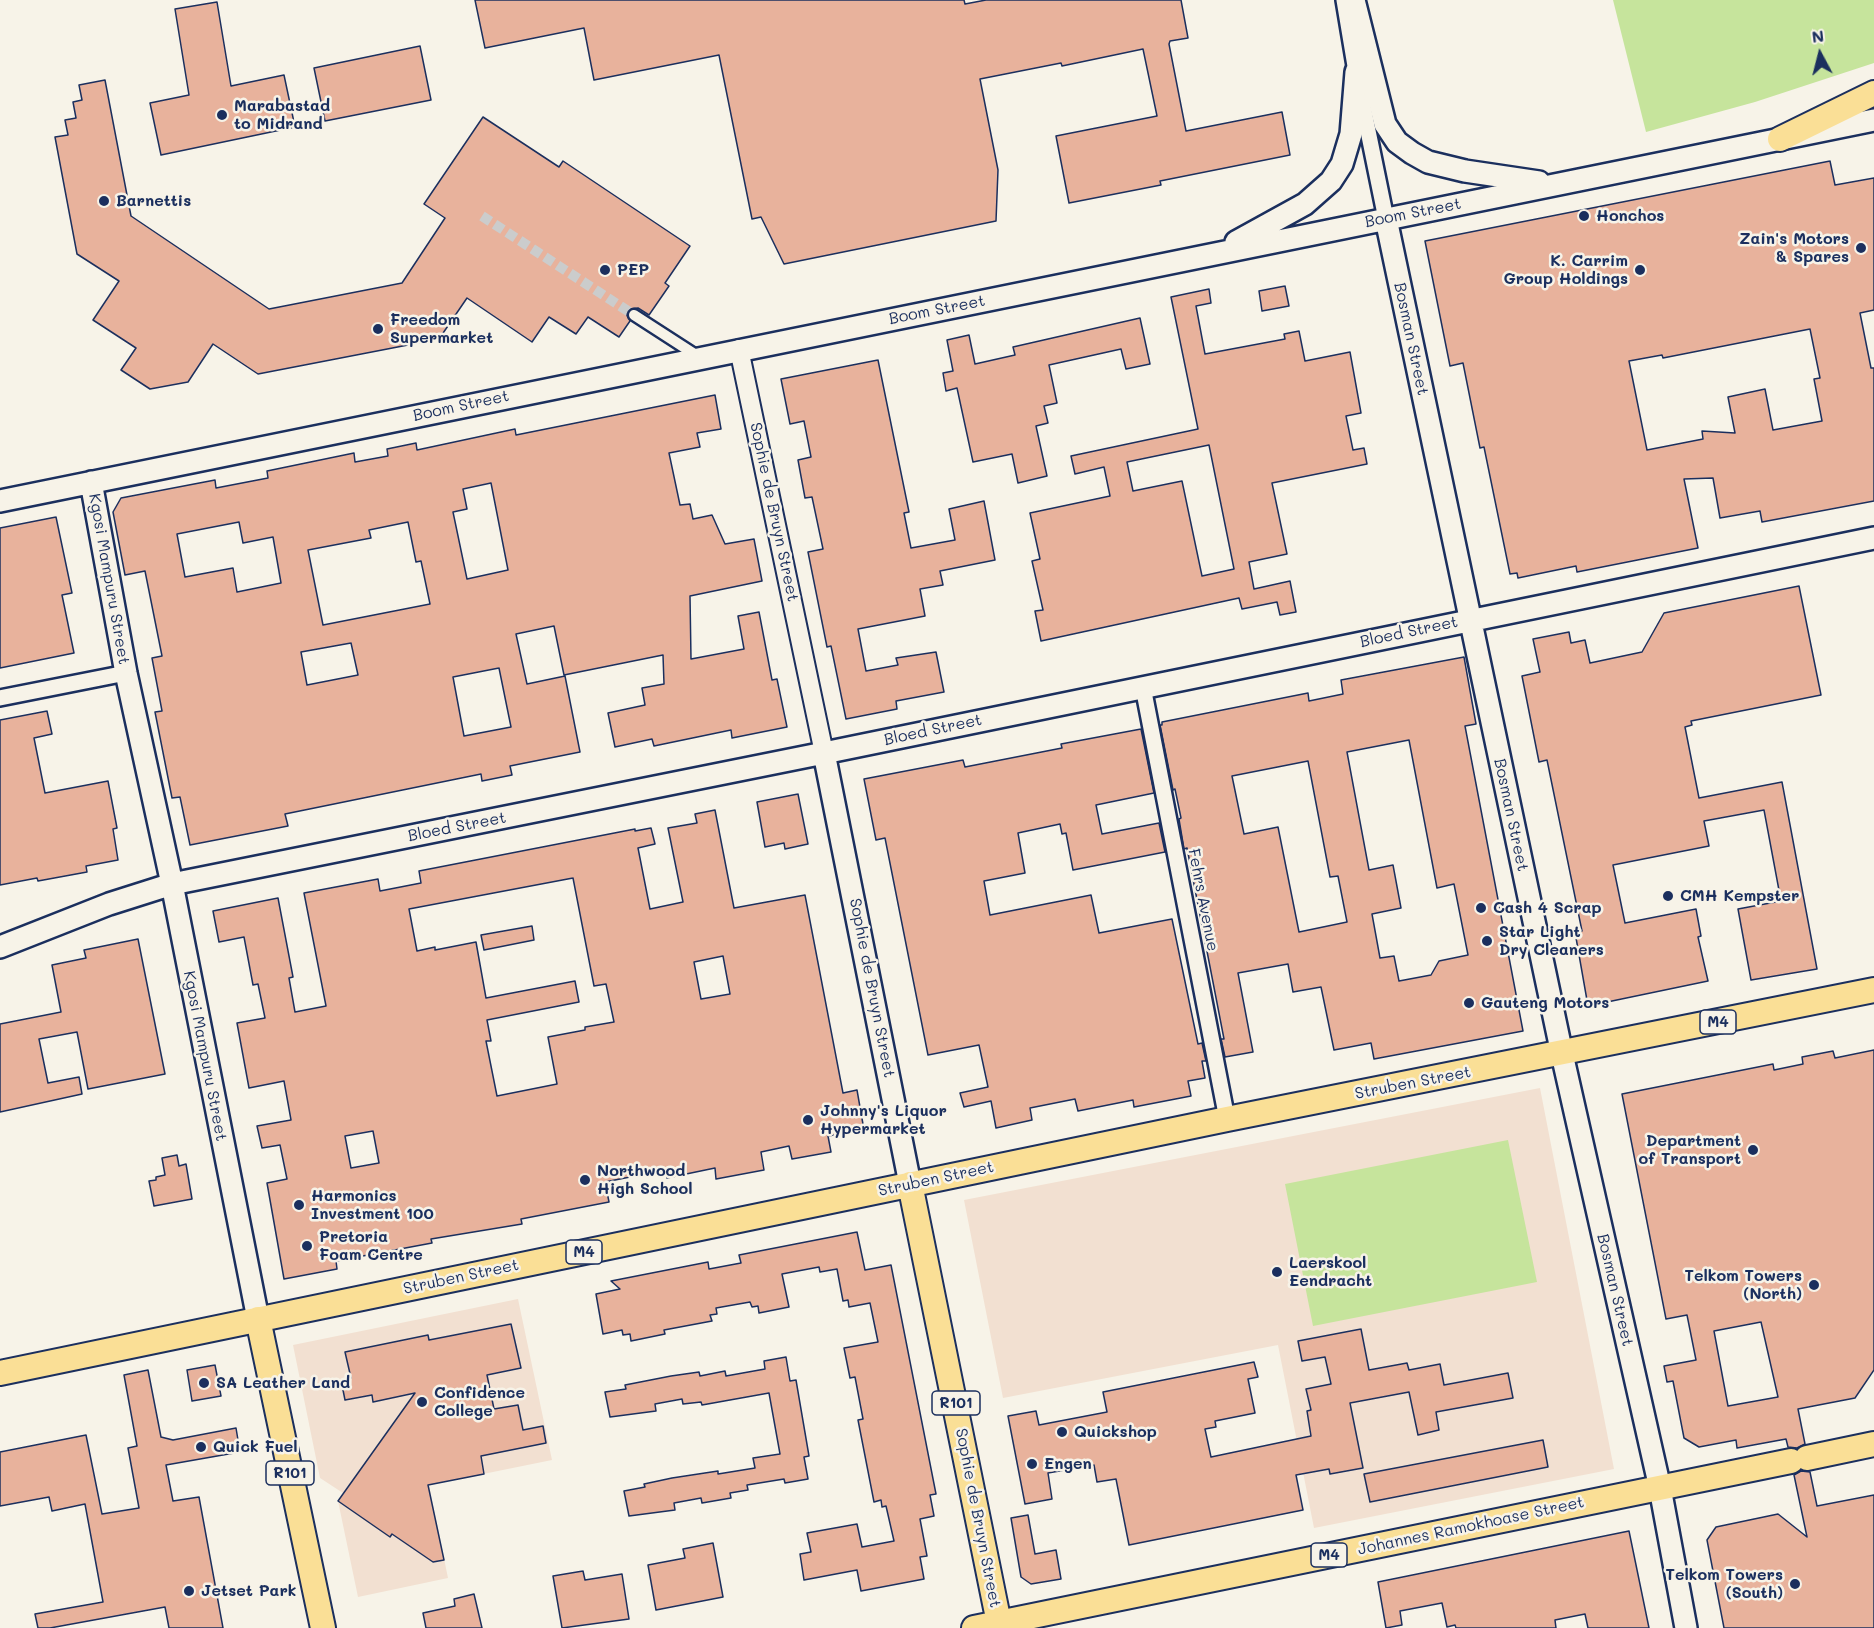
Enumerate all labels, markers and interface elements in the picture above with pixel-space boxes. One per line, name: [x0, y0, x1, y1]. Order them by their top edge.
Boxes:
north arrow: [1790, 24, 1850, 84]
text: N: [1810, 24, 1825, 47]
place label: Marabastad to Midrand: [234, 96, 330, 134]
marker: Marabastad to Midrand: [215, 108, 229, 122]
place label: Barnettis: [116, 191, 191, 211]
marker: Barnettis: [97, 194, 111, 208]
street label: Boom Street: [1363, 194, 1463, 232]
place label: Honchos: [1596, 206, 1664, 226]
marker: Honchos: [1577, 209, 1591, 223]
place label: Zain's Motors & Spares: [1739, 229, 1849, 267]
marker: Zain's Motors & Spares: [1854, 241, 1868, 255]
place label: K. Carrim Group Holdings: [1503, 251, 1628, 289]
place label: PEP: [617, 260, 649, 280]
marker: PEP: [598, 263, 612, 277]
marker: K. Carrim Group Holdings: [1633, 263, 1647, 277]
street label: Bosman Street: [1390, 281, 1432, 397]
street label: Boom Street: [887, 291, 987, 329]
place label: Freedom Supermarket: [390, 310, 493, 348]
marker: Freedom Supermarket: [371, 322, 385, 336]
street label: Boom Street: [411, 386, 511, 426]
street label: Sophie de Bruyn Street: [746, 421, 802, 603]
street label: Kgosi Mampuru Street: [85, 492, 133, 666]
street label: Bloed Street: [1358, 612, 1460, 652]
street label: Bloed Street: [882, 710, 984, 750]
street label: Bosman Street: [1490, 757, 1532, 873]
street label: Bloed Street: [406, 808, 508, 846]
street label: Fehrs Avenue: [1184, 847, 1222, 953]
place label: CMH Kempster: [1680, 886, 1799, 906]
marker: CMH Kempster: [1661, 889, 1675, 903]
street label: Sophie de Bruyn Street: [845, 897, 899, 1079]
place label: Cash 4 Scrap: [1493, 898, 1602, 918]
marker: Cash 4 Scrap: [1474, 901, 1488, 915]
place label: Star Light Dry Cleaners: [1499, 922, 1604, 960]
marker: Star Light Dry Cleaners: [1480, 934, 1494, 948]
street label: Kgosi Mampuru Street: [179, 969, 231, 1143]
place label: Gauteng Motors: [1481, 993, 1609, 1013]
marker: Gauteng Motors: [1462, 996, 1476, 1010]
road number: M4: [1700, 1010, 1736, 1034]
street label: Struben Street: [1353, 1062, 1473, 1104]
place label: Johnny's Liquor Hypermarket: [820, 1101, 947, 1139]
marker: Johnny's Liquor Hypermarket: [801, 1113, 815, 1127]
place label: Department of Transport: [1639, 1131, 1741, 1169]
marker: Department of Transport: [1746, 1143, 1760, 1157]
street label: Struben Street: [876, 1157, 996, 1201]
place label: Northwood High School: [597, 1161, 693, 1199]
marker: Northwood High School: [578, 1173, 592, 1187]
place label: Harmonics Investment 100: [311, 1186, 434, 1224]
marker: Harmonics Investment 100: [292, 1198, 306, 1212]
place label: Pretoria Foam Centre: [319, 1227, 423, 1265]
street label: Bosman Street: [1593, 1232, 1637, 1348]
marker: Pretoria Foam Centre: [300, 1239, 314, 1253]
road number: M4: [566, 1240, 602, 1264]
place label: Laerskool Eendracht: [1289, 1253, 1372, 1291]
street label: Struben Street: [401, 1255, 521, 1299]
marker: Laerskool Eendracht: [1270, 1265, 1284, 1279]
place label: Telkom Towers (North): [1684, 1266, 1802, 1304]
marker: Telkom Towers (North): [1807, 1278, 1821, 1292]
place label: SA Leather Land: [216, 1373, 350, 1393]
marker: SA Leather Land: [197, 1376, 211, 1390]
place label: Confidence College: [434, 1383, 525, 1421]
road number: R101: [932, 1391, 980, 1415]
marker: Confidence College: [415, 1395, 429, 1409]
place label: Quickshop: [1074, 1422, 1157, 1442]
marker: Quickshop: [1055, 1425, 1069, 1439]
street label: Sophie de Bruyn Street: [951, 1427, 1005, 1609]
place label: Quick Fuel: [213, 1437, 298, 1457]
marker: Quick Fuel: [194, 1440, 208, 1454]
place label: Engen: [1044, 1454, 1092, 1474]
marker: Engen: [1025, 1457, 1039, 1471]
road number: R101: [266, 1461, 314, 1485]
street label: Johannes Ramokhoase Street: [1356, 1493, 1586, 1559]
road number: M4: [1311, 1543, 1347, 1567]
place label: Telkom Towers (South): [1665, 1565, 1783, 1603]
marker: Telkom Towers (South): [1788, 1577, 1802, 1591]
place label: Jetset Park: [201, 1581, 296, 1601]
marker: Jetset Park: [182, 1584, 196, 1598]

